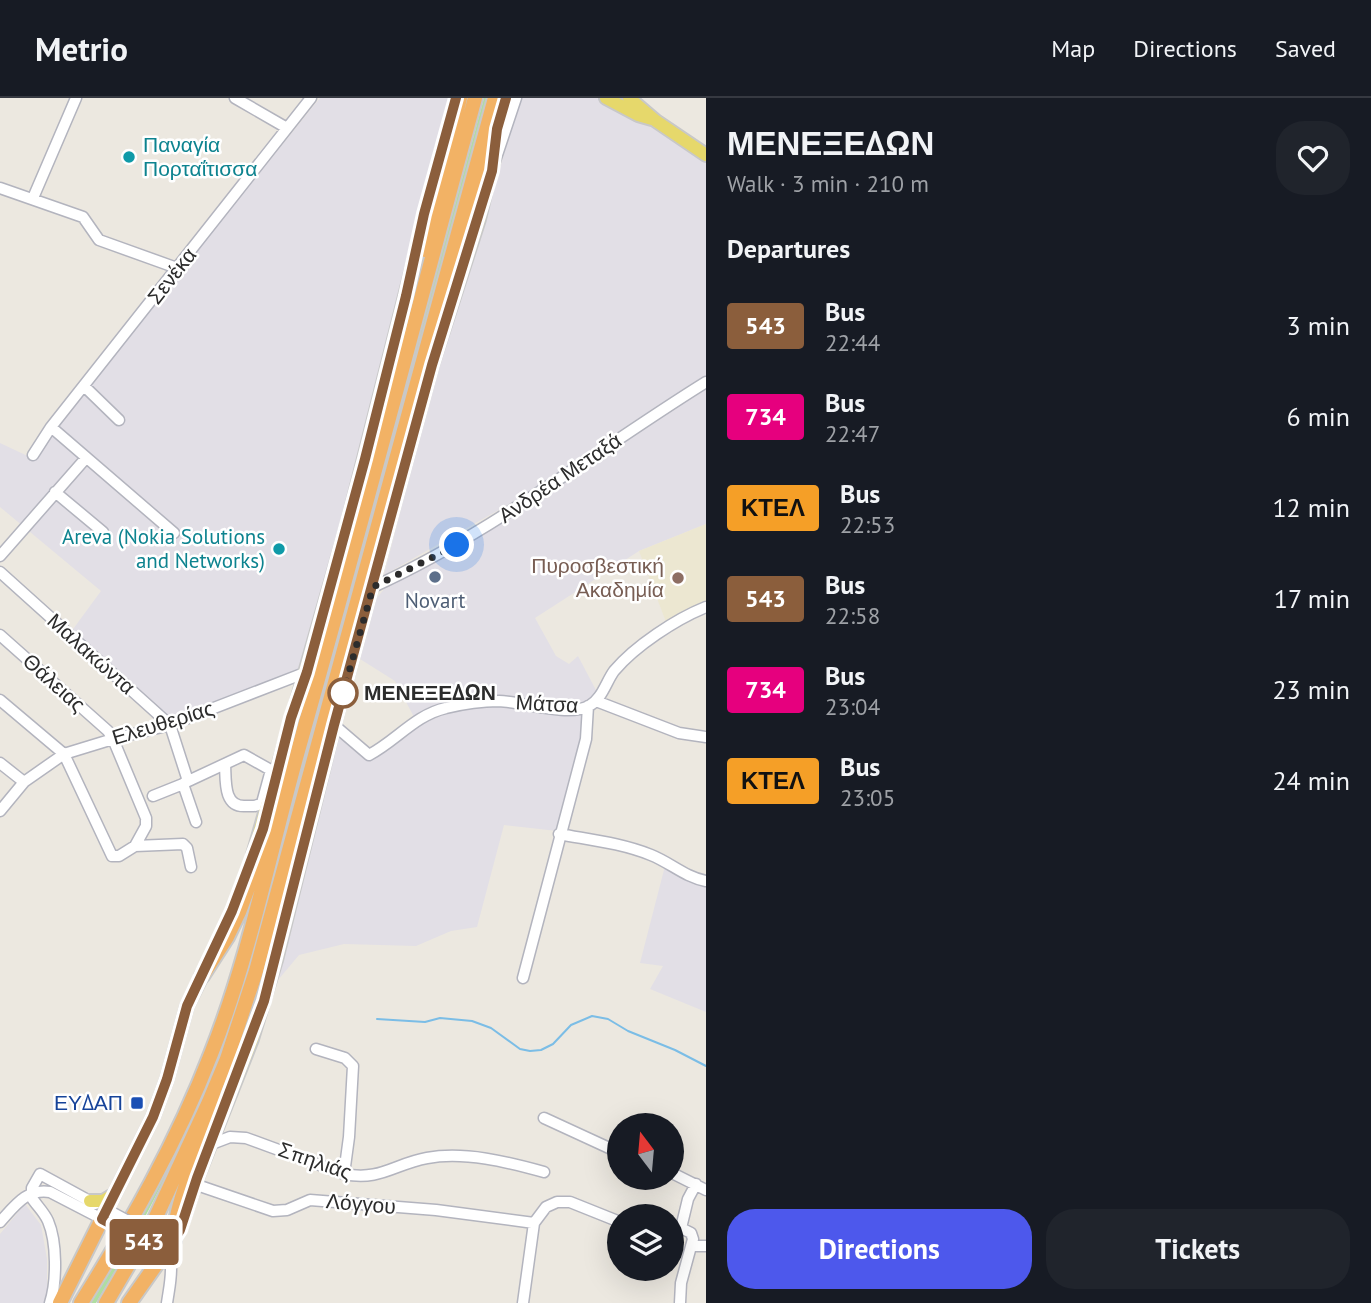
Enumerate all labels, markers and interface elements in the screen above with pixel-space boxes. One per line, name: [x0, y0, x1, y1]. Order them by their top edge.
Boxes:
text: Metrio: [35, 27, 128, 70]
text: Map: [1051, 33, 1095, 64]
text: Directions: [1133, 33, 1237, 64]
text: Saved: [1275, 33, 1336, 64]
text: ΜΕΝΕΞΕΔΩΝ: [727, 121, 934, 164]
button: heart: [1276, 121, 1350, 195]
place label: Παναγία Πορταΐτισσα: [143, 131, 257, 182]
marker: Παναγία Πορταΐτισσα: [121, 149, 137, 165]
text: Walk · 3 min · 210 m: [727, 169, 929, 198]
text: Departures: [727, 232, 850, 265]
street label: Σενέκα: [141, 242, 202, 309]
text: Bus: [825, 295, 865, 328]
text: 3 min: [1287, 309, 1350, 342]
text: 543: [745, 310, 786, 341]
text: 22:44: [825, 328, 880, 357]
text: Bus: [825, 386, 865, 419]
text: 6 min: [1287, 400, 1350, 433]
text: 734: [745, 401, 786, 432]
text: 22:47: [825, 419, 880, 448]
street label: Ανδρέα Μεταξά: [493, 426, 626, 529]
text: Bus: [840, 477, 880, 510]
text: 12 min: [1272, 491, 1350, 524]
text: ΚΤΕΛ: [741, 492, 805, 523]
text: 22:53: [840, 510, 895, 539]
place label: Areva (Nokia Solutions and Networks): [62, 523, 265, 574]
your location: [439, 527, 474, 562]
marker: Areva (Nokia Solutions and Networks): [271, 541, 287, 557]
place label: Πυροσβεστική Ακαδημία: [531, 552, 664, 603]
text: Bus: [825, 568, 865, 601]
marker: Novart: [427, 569, 443, 585]
marker: Πυροσβεστική Ακαδημία: [670, 570, 686, 586]
text: 17 min: [1274, 582, 1350, 615]
text: 543: [745, 583, 786, 614]
place label: Novart: [405, 587, 465, 614]
text: 22:58: [825, 601, 880, 630]
street label: Μαλακώντα: [42, 607, 141, 700]
street label: Θάλειας: [17, 647, 91, 718]
text: Bus: [825, 659, 865, 692]
text: 23 min: [1272, 673, 1350, 706]
text: 734: [745, 674, 786, 705]
marker: ΜΕΝΕΞΕΔΩΝ: [328, 678, 358, 708]
place label: ΜΕΝΕΞΕΔΩΝ: [364, 679, 496, 706]
street label: Μάτσα: [515, 688, 579, 719]
text: 23:04: [825, 692, 880, 721]
street label: Ελευθερίας: [109, 694, 217, 751]
text: Bus: [840, 750, 880, 783]
text: 24 min: [1272, 764, 1350, 797]
text: ΚΤΕΛ: [741, 765, 805, 796]
text: 23:05: [840, 783, 895, 812]
place label: ΕΥΔΑΠ: [54, 1089, 123, 1116]
marker: ΕΥΔΑΠ: [129, 1095, 145, 1111]
north arrow: [607, 1113, 684, 1190]
map controls: [607, 1113, 684, 1281]
street label: Σπηλιάς: [275, 1135, 356, 1186]
street label: Λόγγου: [325, 1187, 397, 1220]
button: layers: [607, 1204, 684, 1281]
button: Directions: [727, 1209, 1032, 1289]
button: Tickets: [1046, 1209, 1350, 1289]
line badge: 543: [104, 1219, 184, 1265]
text: 543: [124, 1226, 164, 1257]

